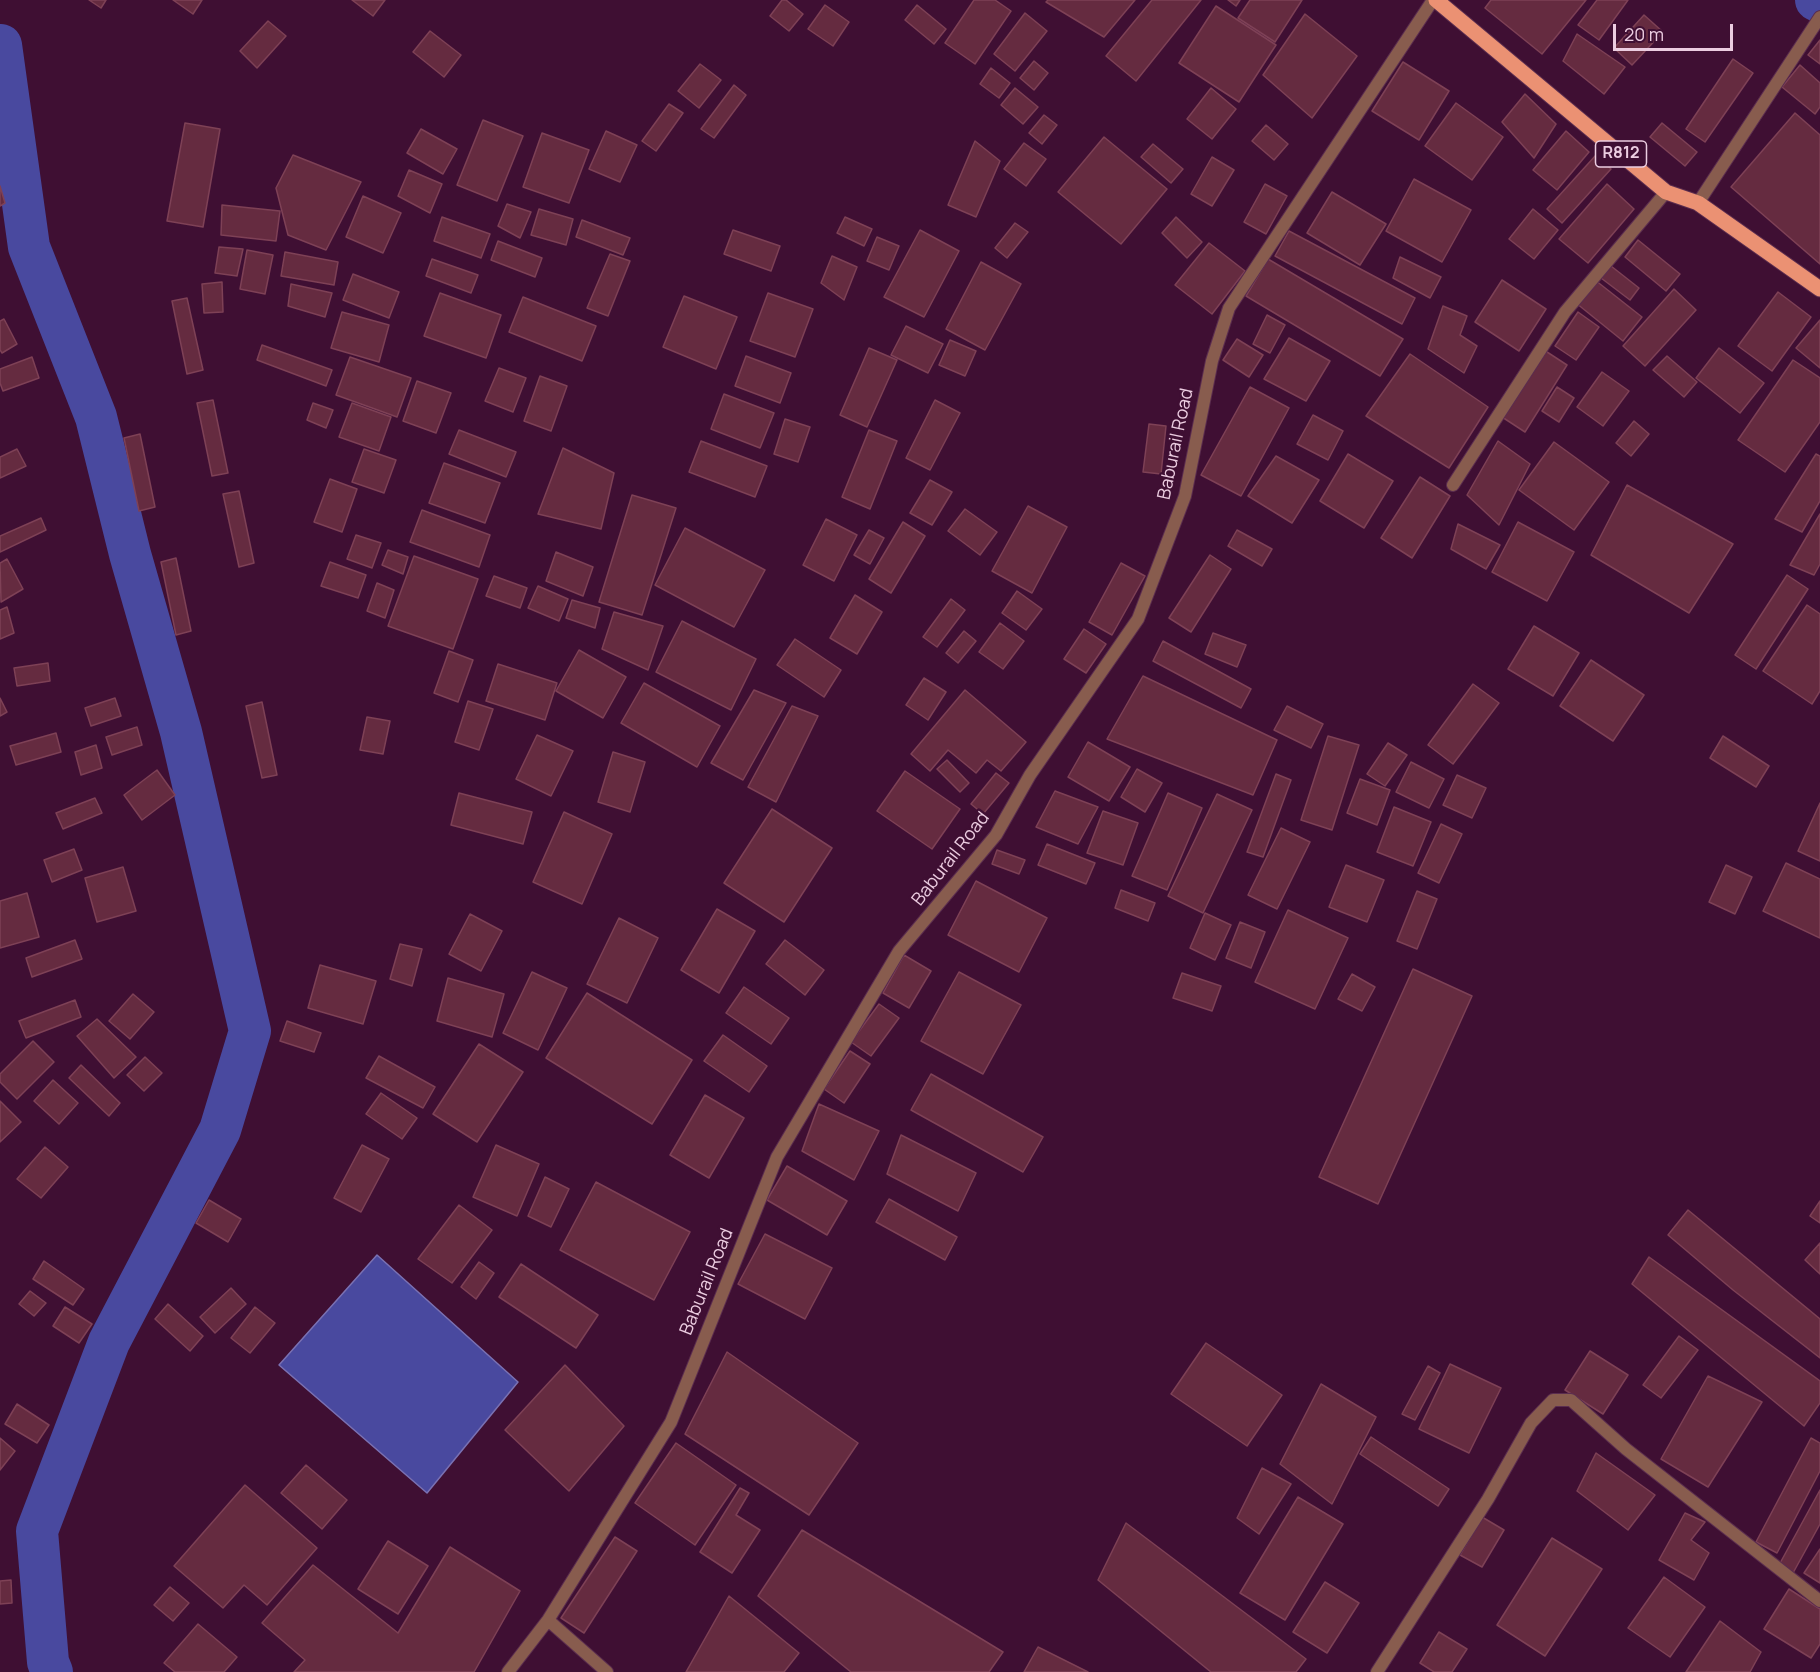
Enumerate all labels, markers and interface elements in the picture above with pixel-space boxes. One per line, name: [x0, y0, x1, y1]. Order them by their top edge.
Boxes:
scale bar: [1616, 12, 1736, 50]
text: 20 m: [1624, 22, 1664, 46]
road number: R812: [1596, 141, 1646, 167]
street label: Baburail Road: [1154, 386, 1198, 502]
street label: Baburail Road: [908, 808, 994, 910]
street label: Baburail Road: [676, 1225, 738, 1339]

